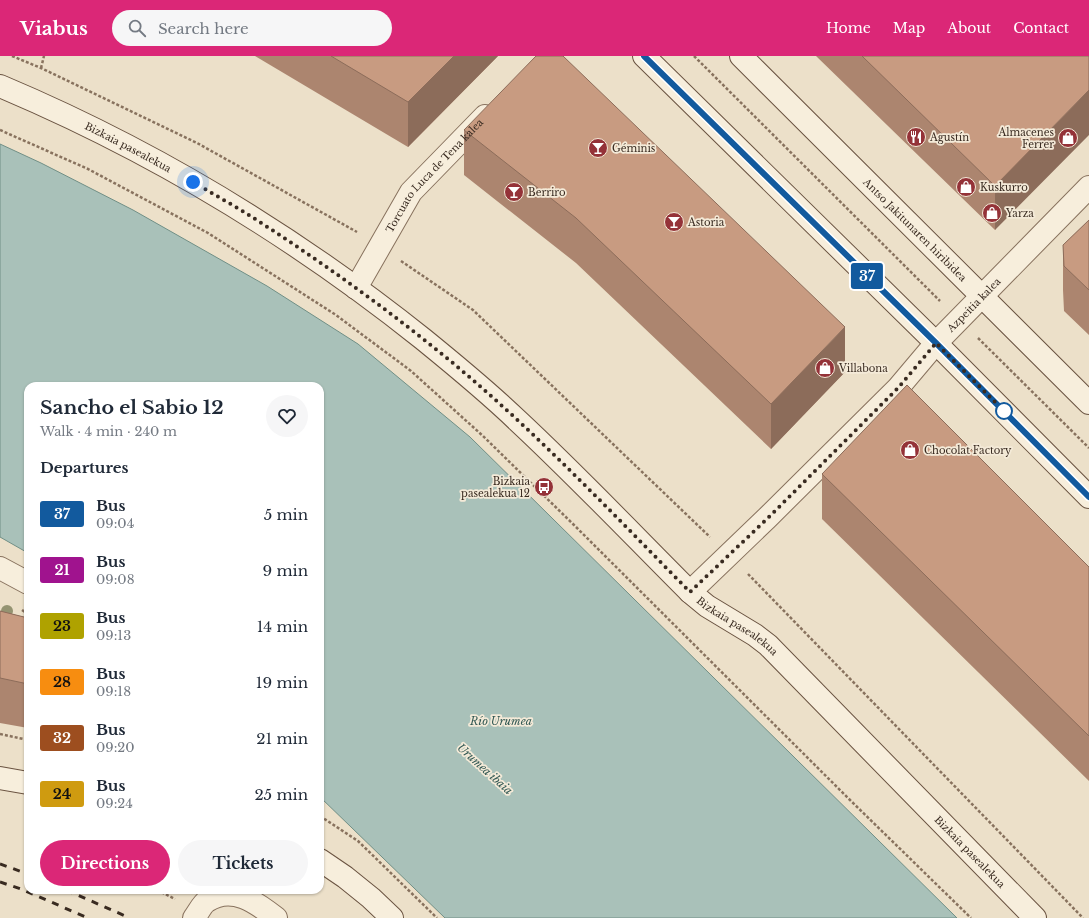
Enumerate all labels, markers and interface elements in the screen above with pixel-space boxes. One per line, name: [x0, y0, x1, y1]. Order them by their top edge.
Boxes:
search box: [112, 10, 392, 46]
text: Viabus: [20, 17, 88, 40]
icon: search: [126, 17, 148, 39]
text: Search here: [158, 19, 249, 38]
text: Home: [826, 19, 871, 37]
text: Map: [893, 19, 925, 37]
text: About: [947, 19, 991, 37]
text: Contact: [1013, 19, 1069, 37]
street label: Torcuato Luca de Tena kalea: [383, 115, 486, 235]
street label: Bizkaia pasealekua: [83, 119, 174, 175]
restaurant icon: Agustín: [905, 126, 927, 148]
place label: Almacenes Ferrer: [998, 126, 1054, 151]
shop icon: Almacenes Ferrer: [1057, 127, 1079, 149]
place label: Agustín: [929, 131, 969, 144]
bar icon: Géminis: [587, 137, 609, 159]
place label: Géminis: [612, 142, 656, 155]
your location: [183, 172, 203, 192]
street label: Antso Jakitunaren hiribidea: [860, 175, 970, 284]
shop icon: Kuskurro: [955, 176, 977, 198]
bar icon: Berriro: [503, 181, 525, 203]
place label: Kuskurro: [980, 181, 1028, 194]
place label: Berriro: [528, 186, 566, 199]
shop icon: Yarza: [981, 202, 1003, 224]
place label: Yarza: [1005, 207, 1034, 220]
bar icon: Astoria: [663, 211, 685, 233]
place label: Astoria: [687, 216, 725, 229]
line badge: 37: [849, 263, 885, 289]
text: 37: [859, 267, 875, 285]
street label: Azpeitia kalea: [943, 274, 1003, 335]
shop icon: Villabona: [814, 357, 836, 379]
place label: Villabona: [838, 362, 888, 375]
button: heart: [266, 395, 308, 437]
text: Sancho el Sabio 12: [40, 396, 224, 419]
unlabelled marker: [995, 402, 1013, 420]
text: Walk · 4 min · 240 m: [40, 423, 177, 440]
shop icon: Chocolat Factory: [899, 439, 921, 461]
place label: Chocolat Factory: [924, 444, 1012, 457]
text: Departures: [40, 458, 129, 477]
place label: Bizkaia pasealekua 12: [461, 475, 530, 500]
bus stop icon: Bizkaia pasealekua 12: [533, 476, 555, 498]
text: Bus: [96, 496, 126, 515]
text: 37: [54, 505, 70, 523]
text: 5 min: [264, 505, 308, 524]
text: 09:04: [96, 515, 134, 532]
text: Bus: [96, 552, 126, 571]
text: 21: [54, 561, 70, 579]
text: 9 min: [263, 561, 308, 580]
text: 09:08: [96, 571, 135, 588]
street label: Bizkaia pasealekua: [694, 594, 781, 658]
text: Bus: [96, 608, 126, 627]
text: 23: [53, 617, 71, 635]
text: 14 min: [257, 617, 308, 636]
text: 09:13: [96, 627, 131, 644]
text: Bus: [96, 664, 126, 683]
text: 28: [53, 673, 71, 691]
text: 19 min: [256, 673, 308, 692]
text: 09:18: [96, 683, 131, 700]
water label: Río Urumea: [469, 714, 532, 728]
text: Bus: [96, 720, 126, 739]
text: 32: [53, 729, 71, 747]
text: 21 min: [256, 729, 308, 748]
text: 09:20: [96, 739, 135, 756]
water label: Urumea ibaia: [454, 740, 516, 798]
text: Bus: [96, 776, 126, 795]
text: 24: [53, 785, 71, 803]
text: 25 min: [254, 785, 308, 804]
text: 09:24: [96, 795, 133, 812]
street label: Bizkaia pasealekua: [932, 813, 1008, 891]
button: Directions: [40, 840, 170, 886]
button: Tickets: [178, 840, 308, 886]

